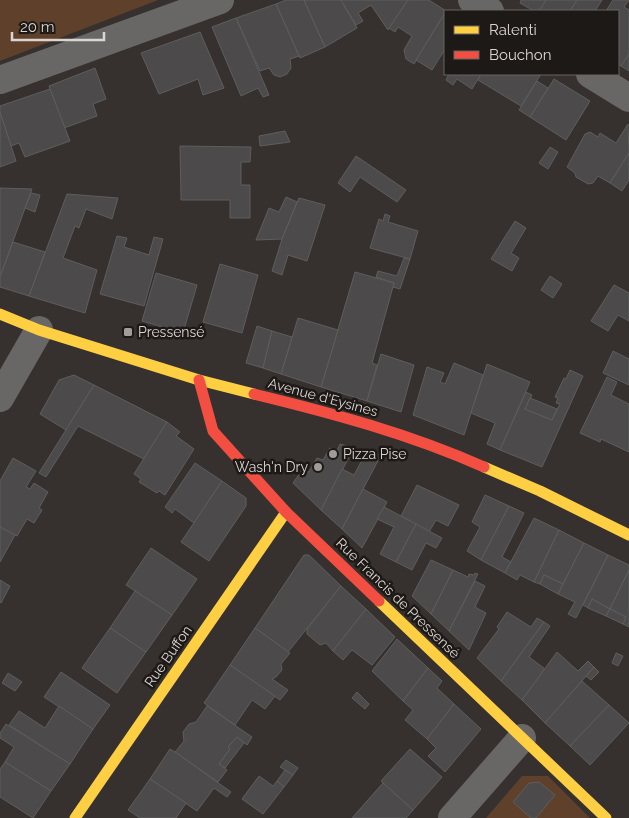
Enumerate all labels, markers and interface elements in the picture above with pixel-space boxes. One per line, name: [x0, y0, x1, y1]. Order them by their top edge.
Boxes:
scale bar: [12, 10, 105, 42]
legend: [444, 10, 619, 75]
text: 20 m: [20, 18, 55, 36]
text: Ralenti: [489, 21, 537, 39]
text: Bouchon: [489, 46, 551, 64]
place label: Pressensé: [138, 324, 205, 340]
marker: Pressensé: [122, 326, 134, 338]
street label: Avenue d'Eysines: [266, 375, 380, 419]
place label: Pizza Pise: [343, 446, 406, 462]
marker: Pizza Pise: [327, 448, 339, 460]
place label: Wash'n Dry: [235, 459, 308, 475]
marker: Wash'n Dry: [312, 461, 324, 473]
street label: Rue Francis de Pressensé: [333, 535, 463, 661]
street label: Rue Buffon: [141, 622, 195, 690]

